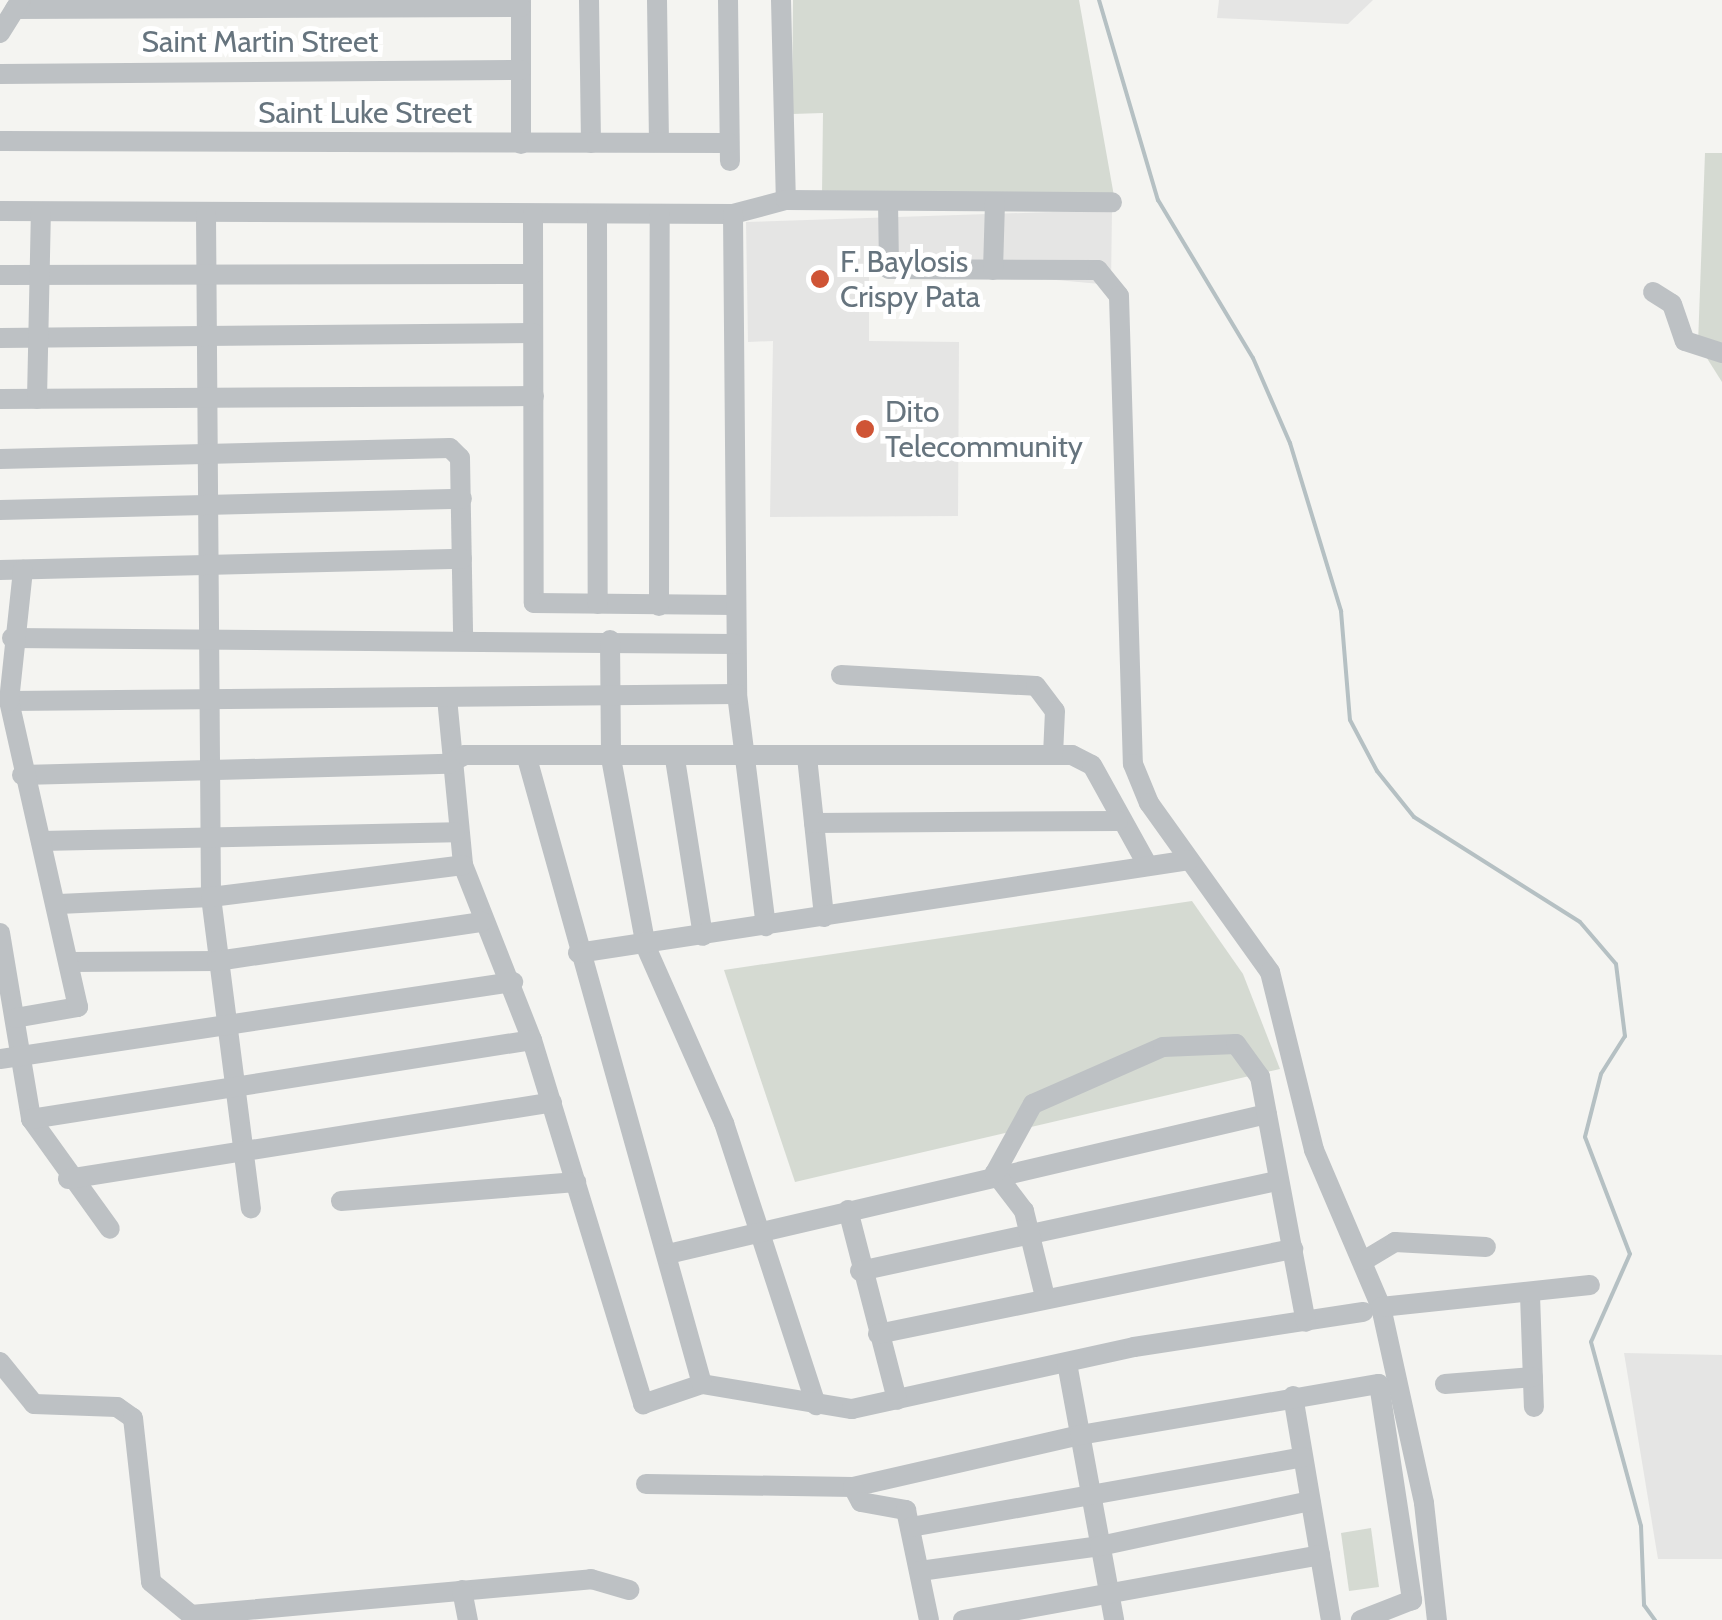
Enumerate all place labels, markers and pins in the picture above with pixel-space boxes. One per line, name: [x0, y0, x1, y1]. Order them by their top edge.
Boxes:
place label: F. Baylosis Crispy Pata: [840, 244, 980, 314]
marker: F. Baylosis Crispy Pata: [809, 268, 831, 290]
place label: Dito Telecommunity: [885, 394, 1083, 464]
marker: Dito Telecommunity: [854, 418, 876, 440]

